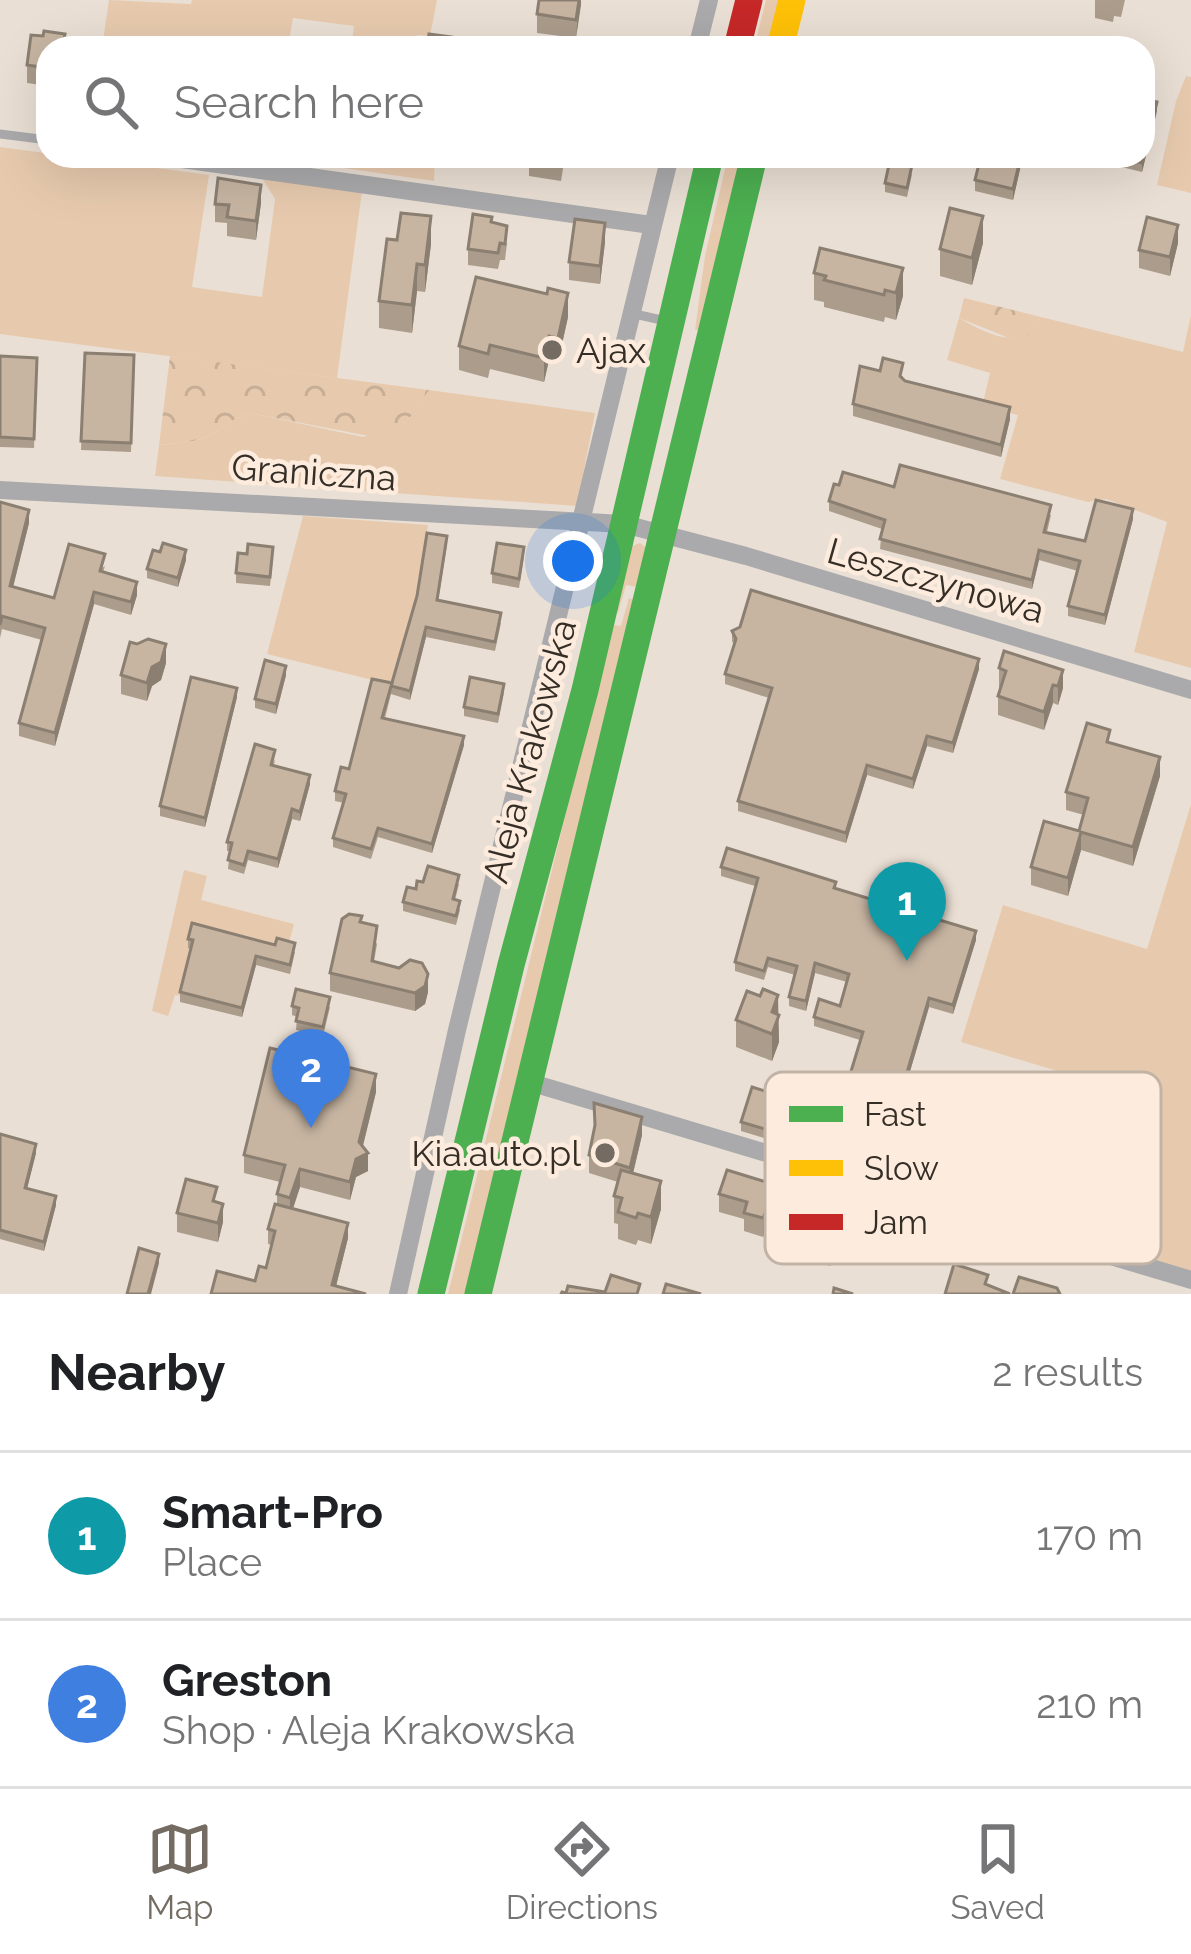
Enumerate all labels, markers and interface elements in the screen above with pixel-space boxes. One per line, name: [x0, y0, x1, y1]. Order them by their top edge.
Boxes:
search box: [36, 36, 1155, 168]
icon: search: [78, 69, 144, 135]
text: Search here: [174, 76, 424, 129]
place label: Ajax: [576, 329, 646, 371]
marker: Ajax: [539, 337, 565, 363]
street label: Graniczna: [230, 445, 398, 499]
street label: Leszczynowa: [823, 529, 1049, 631]
your location: [543, 531, 603, 591]
street label: Aleja Krakowska: [474, 615, 584, 887]
pin: 1: [868, 862, 946, 961]
pin: 2: [272, 1029, 350, 1128]
legend: [765, 1072, 1161, 1264]
text: Fast: [864, 1095, 926, 1134]
place label: Kia.auto.pl: [411, 1132, 581, 1174]
marker: Kia.auto.pl: [592, 1140, 618, 1166]
text: Slow: [864, 1149, 939, 1188]
text: Jam: [864, 1203, 928, 1242]
text: Nearby: [48, 1342, 225, 1402]
text: 2 results: [992, 1349, 1143, 1395]
text: Smart-Pro: [162, 1486, 383, 1539]
text: 1: [77, 1513, 97, 1559]
text: 170 m: [1036, 1513, 1143, 1559]
text: Place: [162, 1539, 262, 1585]
text: Greston: [162, 1654, 332, 1707]
text: 2: [76, 1681, 98, 1727]
text: 210 m: [1036, 1681, 1143, 1727]
text: Shop · Aleja Krakowska: [162, 1707, 576, 1753]
tab: Map: [146, 1816, 213, 1927]
tab: Directions: [506, 1816, 658, 1927]
tab: Saved: [950, 1816, 1045, 1927]

